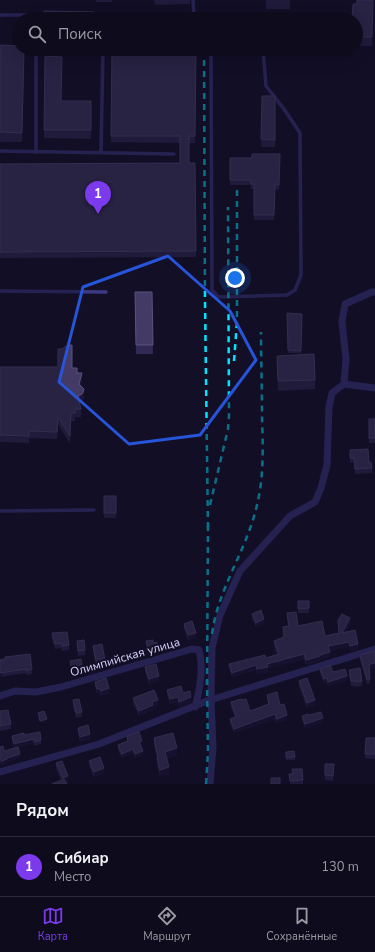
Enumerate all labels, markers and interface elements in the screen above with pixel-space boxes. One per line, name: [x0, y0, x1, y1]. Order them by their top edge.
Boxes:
search box: [12, 12, 363, 56]
icon: search: [26, 23, 48, 45]
text: Поиск: [58, 24, 102, 44]
pin: 1: [85, 181, 111, 214]
your location: [225, 268, 245, 288]
street label: Олимпийская улица: [68, 634, 182, 680]
text: Рядом: [16, 799, 69, 822]
text: Сибиар: [54, 848, 109, 868]
text: 1: [25, 858, 33, 876]
text: 130 m: [321, 858, 359, 876]
text: Место: [54, 868, 91, 886]
tab: Карта: [38, 905, 68, 944]
tab: Маршрут: [143, 905, 191, 944]
tab: Сохранённые: [266, 905, 337, 944]

